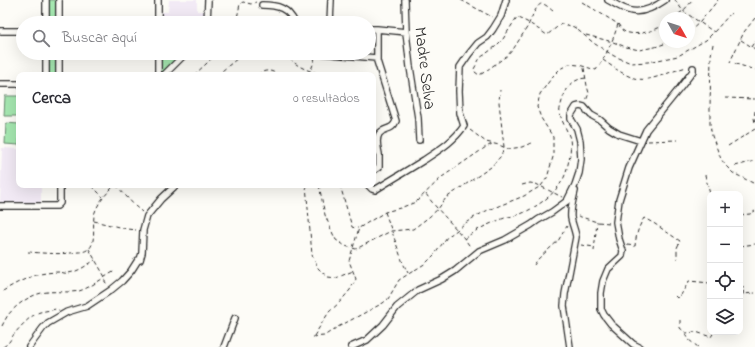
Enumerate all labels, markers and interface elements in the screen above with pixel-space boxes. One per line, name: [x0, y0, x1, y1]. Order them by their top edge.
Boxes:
north arrow: [659, 12, 695, 48]
search box: [16, 16, 376, 60]
street label: Madre Selva: [407, 25, 442, 111]
icon: search: [30, 27, 52, 49]
text: Buscar aquí: [62, 27, 137, 49]
text: Cerca: [32, 86, 71, 111]
text: 0 resultados: [293, 89, 360, 108]
map controls: [707, 191, 743, 335]
button: +: [707, 191, 743, 227]
button: −: [707, 227, 743, 263]
button: locate: [707, 263, 743, 299]
button: layers: [707, 299, 743, 335]

